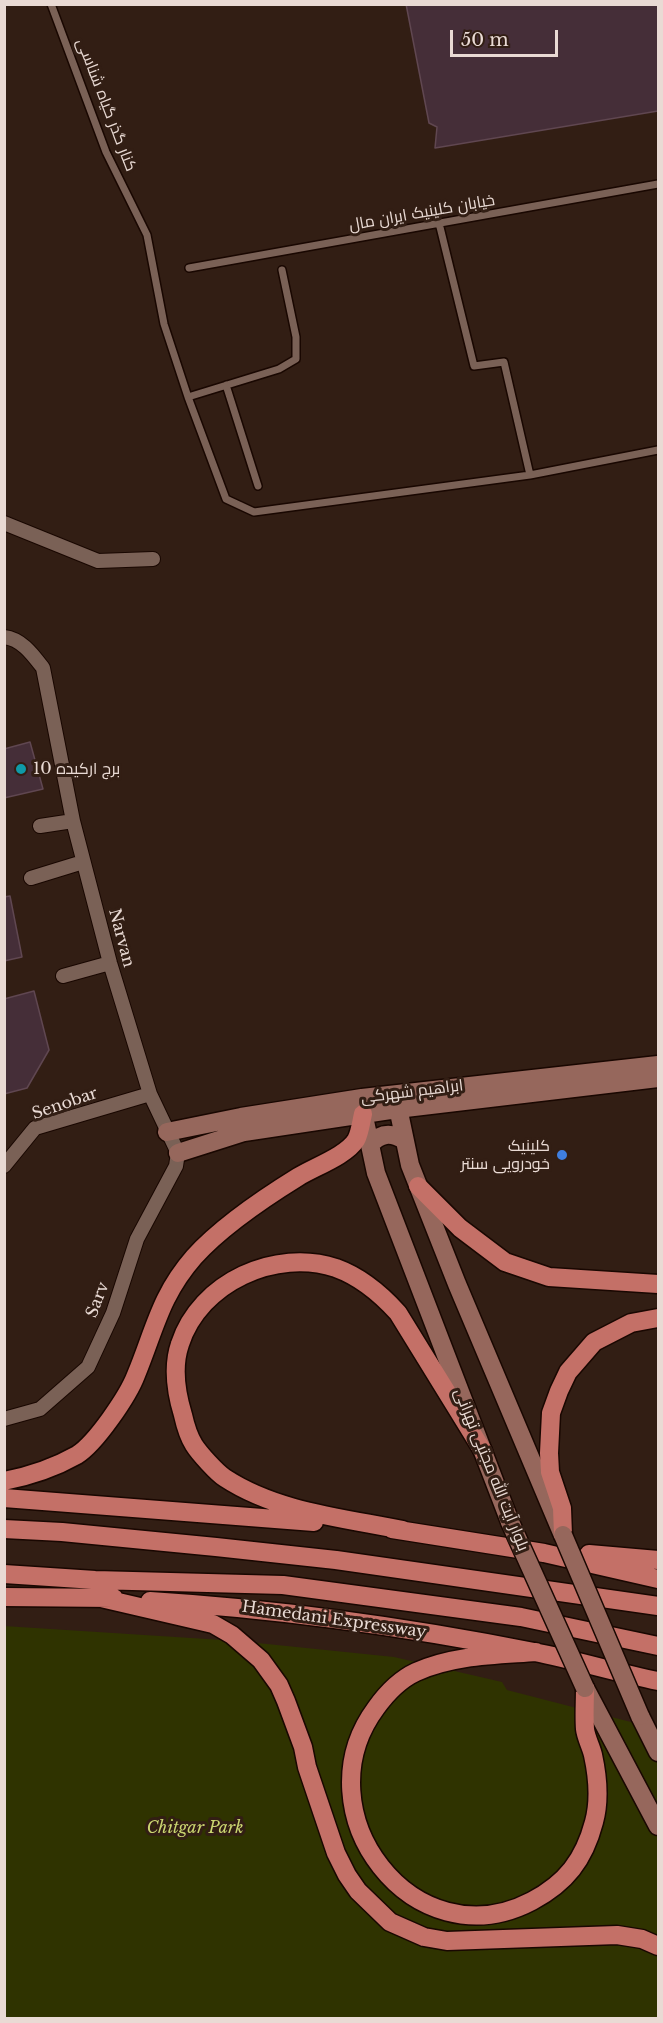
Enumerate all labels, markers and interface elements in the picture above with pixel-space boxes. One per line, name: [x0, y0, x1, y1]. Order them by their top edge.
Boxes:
scale bar: [453, 18, 561, 56]
text: 50 m: [461, 29, 509, 51]
street label: کنار گذر گیاه شناسی: [72, 36, 140, 174]
street label: خیابان کلینیک ایران مال: [348, 191, 496, 235]
place label: برج ارکیده 10: [33, 759, 120, 779]
marker: برج ارکیده 10: [14, 762, 28, 776]
street label: Narvan: [104, 907, 138, 969]
street label: ابراهیم شهرکی: [360, 1076, 464, 1108]
street label: Senobar: [30, 1084, 100, 1124]
place label: کلینیک خودرویی سنتر: [461, 1136, 550, 1174]
marker: کلینیک خودرویی سنتر: [555, 1148, 569, 1162]
street label: Sarv: [82, 1279, 114, 1321]
street label: بلوار آیت الله مجتبی تهرانی: [450, 1386, 532, 1554]
street label: Hamedani Expressway: [240, 1598, 428, 1642]
park label: Chitgar Park: [147, 1818, 243, 1838]

